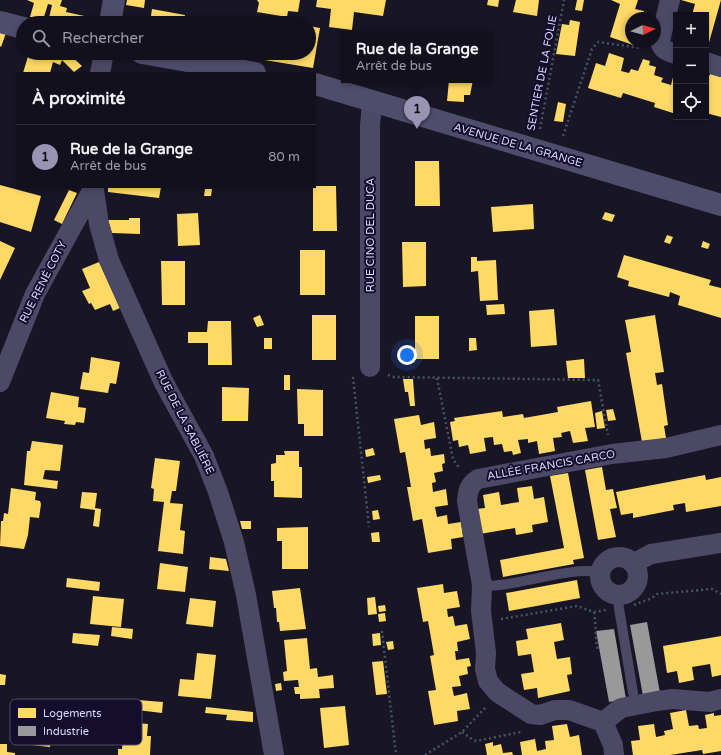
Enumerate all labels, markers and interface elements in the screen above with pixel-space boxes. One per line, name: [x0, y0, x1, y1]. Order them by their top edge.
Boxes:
north arrow: [625, 12, 661, 48]
map controls: [673, 12, 709, 120]
button: +: [673, 12, 709, 48]
street label: SENTIER DE LA FOLIE: [524, 14, 560, 132]
search box: [16, 16, 316, 60]
icon: search: [30, 27, 52, 49]
text: Rechercher: [62, 29, 144, 47]
popup: [341, 31, 493, 83]
text: Rue de la Grange: [356, 40, 478, 58]
button: −: [673, 48, 709, 84]
text: Arrêt de bus: [356, 58, 432, 74]
button: locate: [673, 84, 709, 120]
text: À proximité: [32, 88, 125, 109]
pin: 1: [404, 96, 430, 129]
street label: AVENUE DE LA GRANGE: [452, 120, 584, 170]
text: Rue de la Grange: [70, 140, 193, 158]
text: 1: [41, 149, 49, 165]
text: 80 m: [268, 149, 300, 165]
text: Arrêt de bus: [70, 158, 146, 174]
street label: RUE CINO DEL DUCA: [364, 178, 377, 292]
street label: RUE RENÉ COTY: [16, 239, 69, 325]
your location: [397, 345, 417, 365]
street label: RUE DE LA SABLIÈRE: [153, 367, 218, 476]
street label: ALLÉE FRANCIS CARCO: [486, 446, 616, 483]
legend: [10, 699, 142, 745]
text: Logements: [43, 707, 102, 720]
text: Industrie: [43, 725, 89, 738]

